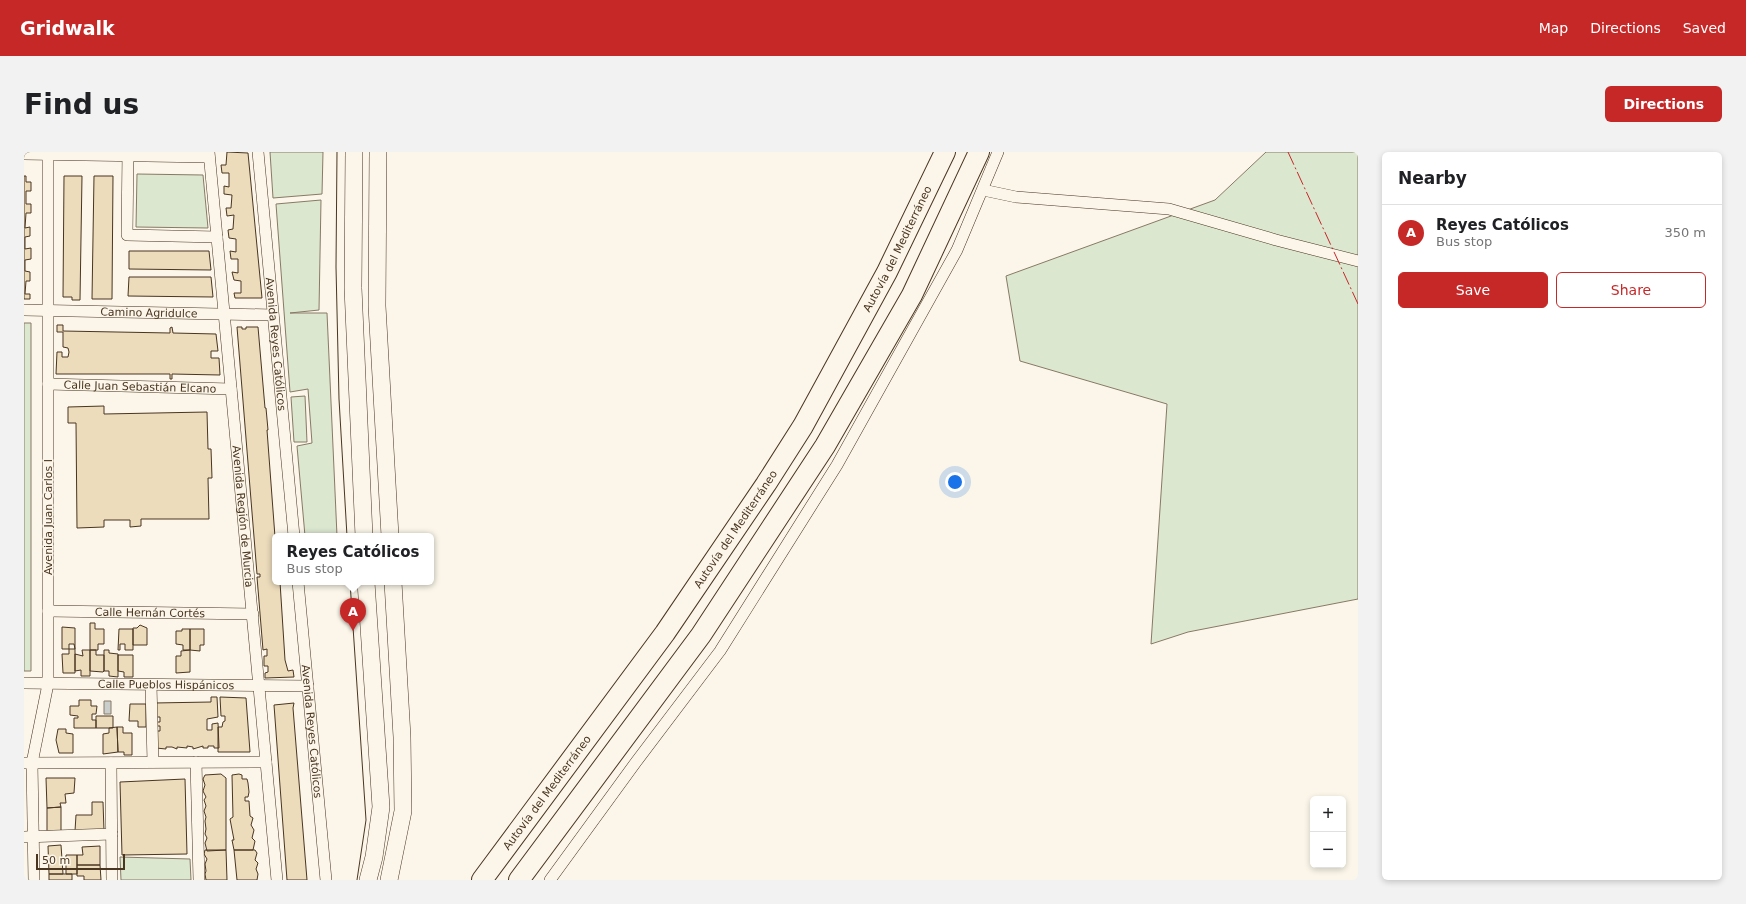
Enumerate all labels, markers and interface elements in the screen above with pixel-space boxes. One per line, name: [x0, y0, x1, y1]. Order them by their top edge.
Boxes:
text: Gridwalk: [20, 17, 115, 39]
text: Map: [1539, 20, 1568, 36]
text: Directions: [1590, 20, 1661, 36]
text: Saved: [1683, 20, 1726, 36]
button: Directions: [1605, 86, 1722, 122]
text: Find us: [24, 88, 139, 121]
text: Nearby: [1398, 168, 1467, 188]
street label: Autovía del Mediterráneo: [860, 183, 934, 314]
text: Reyes Católicos: [1436, 216, 1569, 234]
text: A: [1406, 225, 1416, 240]
text: 350 m: [1664, 225, 1706, 240]
text: Bus stop: [1436, 234, 1492, 249]
button: Save: [1398, 272, 1548, 308]
button: Share: [1556, 272, 1706, 308]
street label: Avenida Reyes Católicos: [263, 277, 289, 412]
street label: Camino Agridulce: [100, 305, 198, 320]
street label: Calle Juan Sebastián Elcano: [63, 378, 217, 395]
street label: Avenida Región de Murcia: [230, 445, 256, 588]
street label: Avenida Juan Carlos I: [42, 459, 55, 575]
street label: Autovía del Mediterráneo: [691, 467, 780, 590]
your location: [945, 472, 965, 492]
popup: [272, 533, 434, 585]
text: Reyes Católicos: [287, 543, 419, 561]
text: Bus stop: [287, 561, 343, 576]
pin: A: [340, 598, 366, 631]
street label: Calle Hernán Cortés: [95, 605, 205, 620]
street label: Avenida Reyes Católicos: [299, 664, 325, 799]
street label: Calle Pueblos Hispánicos: [98, 677, 235, 692]
street label: Autovía del Mediterráneo: [500, 732, 594, 852]
map controls: [1310, 796, 1346, 868]
button: +: [1310, 796, 1346, 832]
button: −: [1310, 832, 1346, 868]
scale bar: [36, 852, 125, 871]
text: 50 m: [42, 854, 70, 867]

